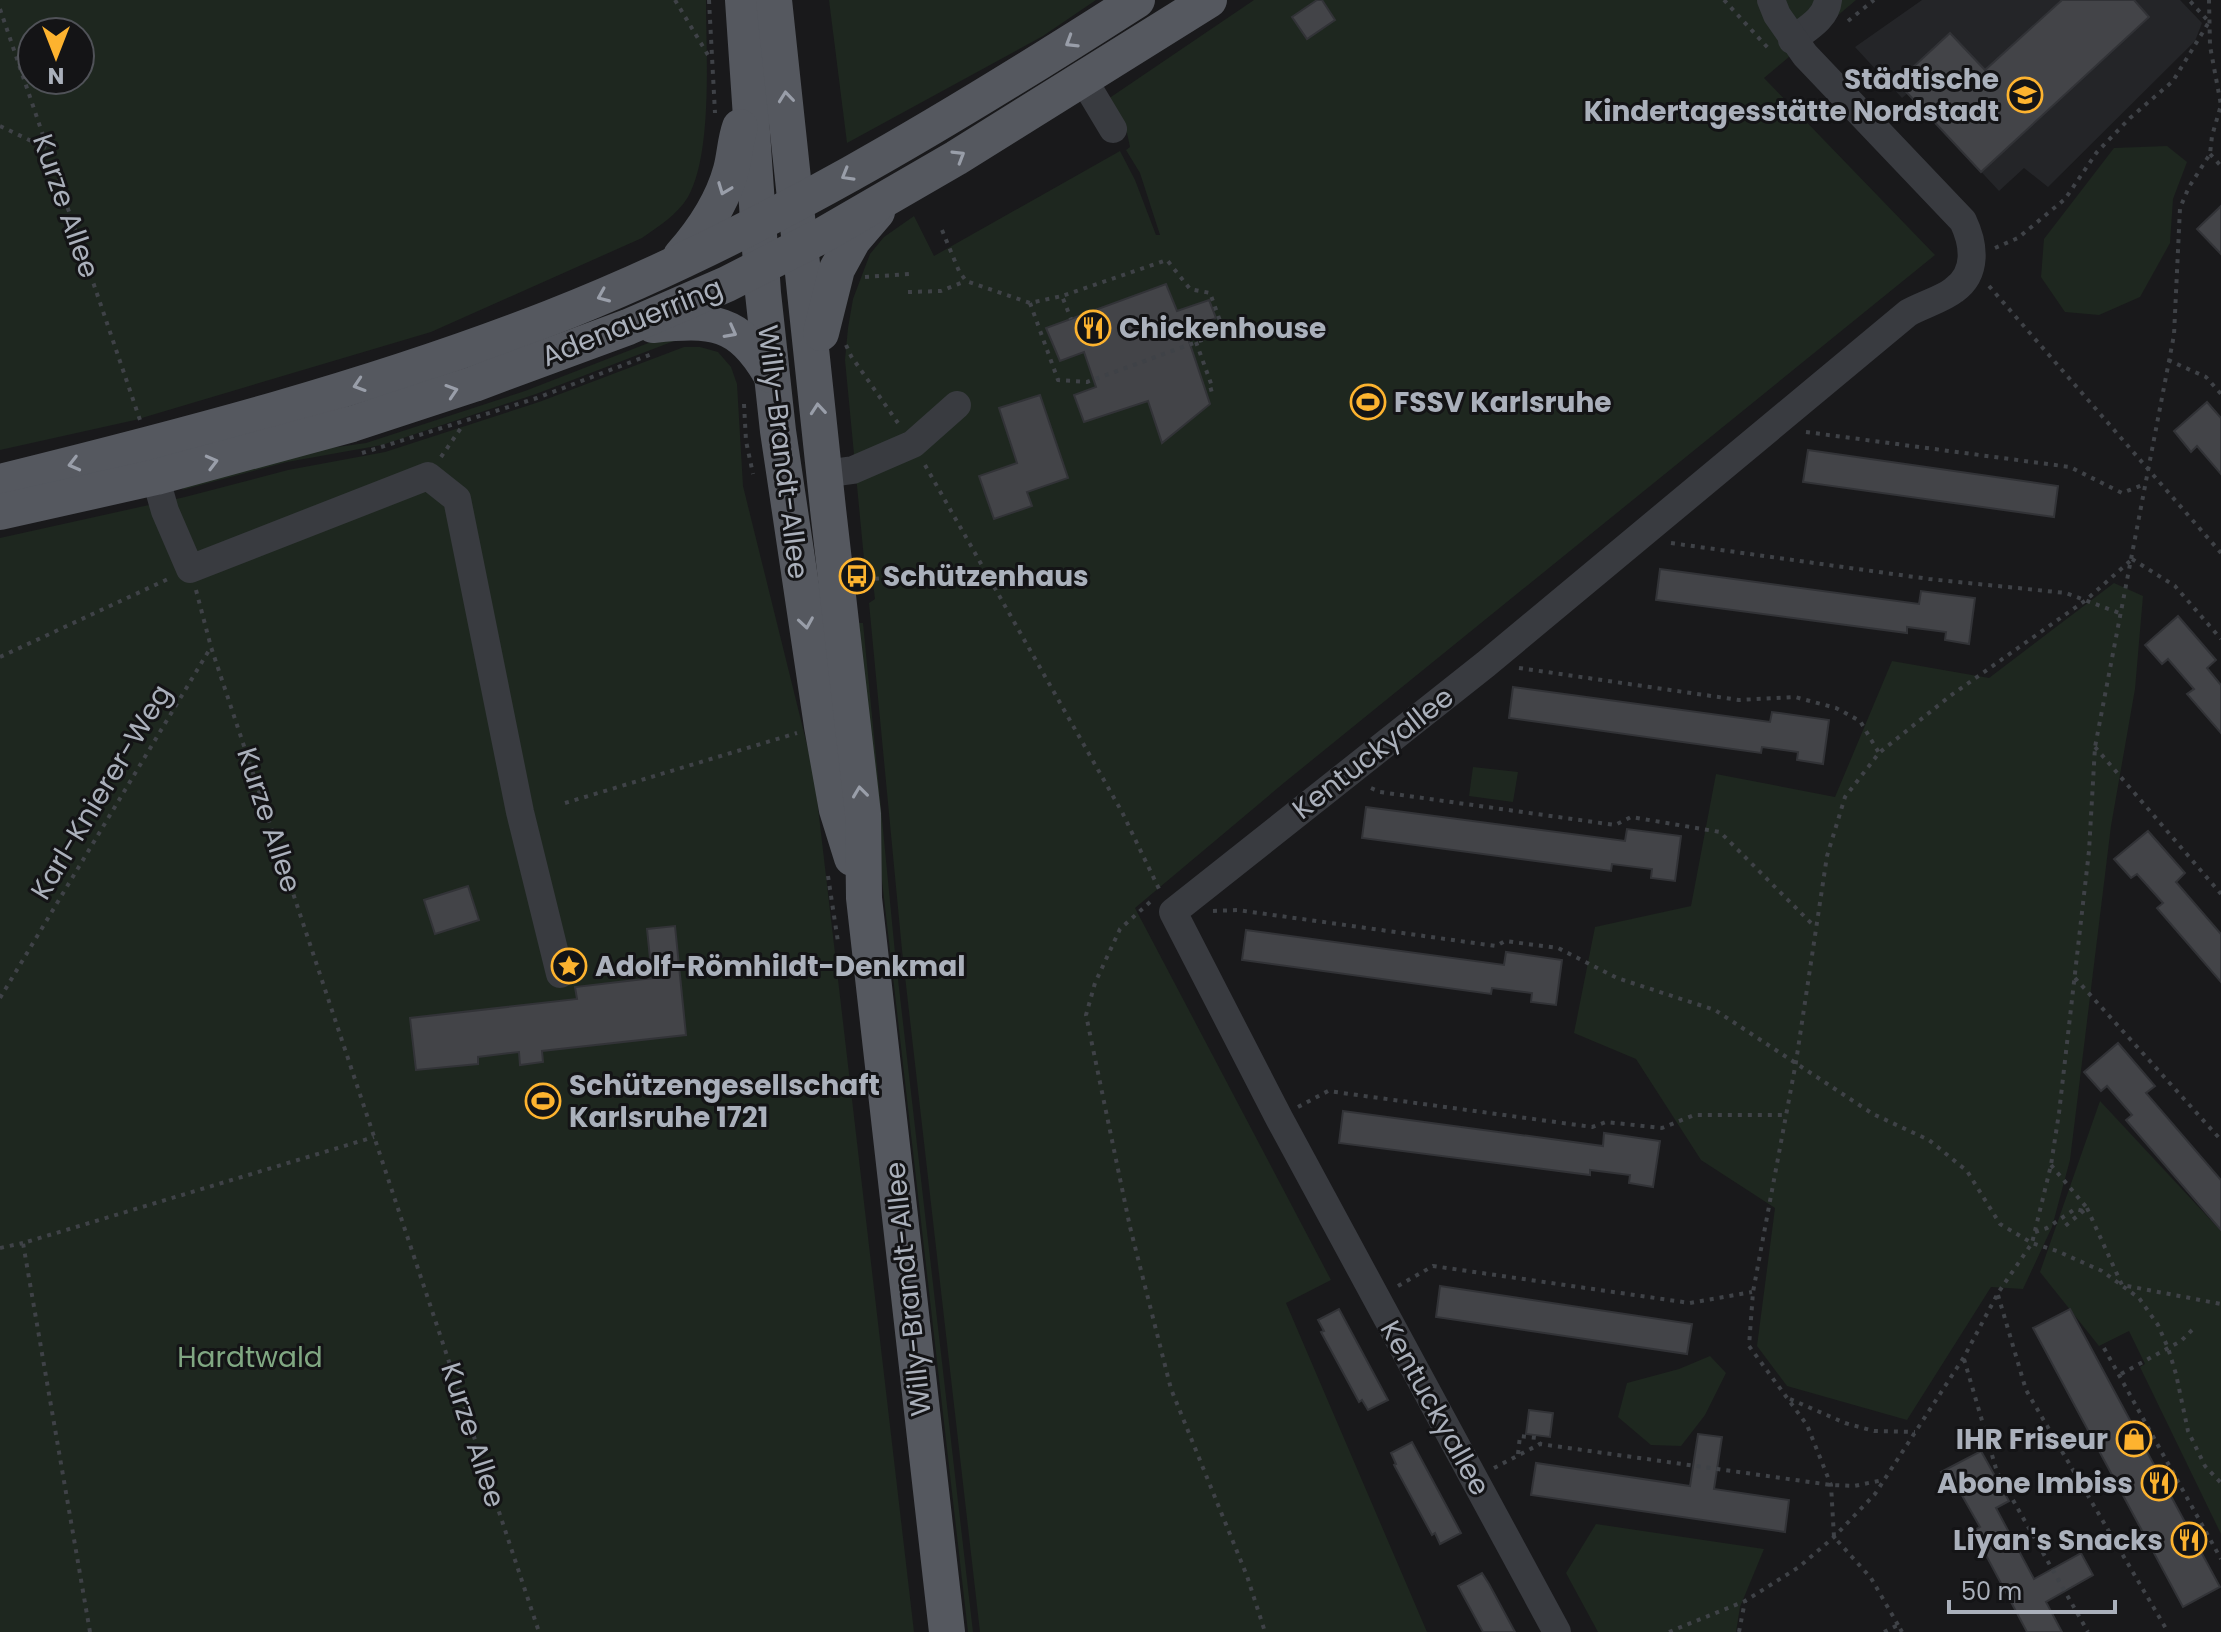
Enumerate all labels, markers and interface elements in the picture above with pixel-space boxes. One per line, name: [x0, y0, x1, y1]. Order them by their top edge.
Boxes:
north arrow: [16, 16, 96, 96]
one-way arrow: [1065, 32, 1080, 48]
text: N: [48, 60, 64, 91]
place label: Städtische Kindertagesstätte Nordstadt: [1584, 60, 1999, 131]
school or university icon: Städtische Kindertagesstätte Nordstadt: [2006, 76, 2044, 114]
one-way arrow: [777, 90, 794, 103]
street label: Kurze Allee: [23, 129, 109, 283]
one-way arrow: [950, 151, 965, 166]
one-way arrow: [842, 165, 856, 181]
one-way arrow: [717, 181, 734, 195]
street label: Adenauerring: [536, 268, 728, 376]
one-way arrow: [597, 286, 611, 302]
restaurant icon: Chickenhouse: [1074, 309, 1112, 347]
place label: Chickenhouse: [1119, 309, 1326, 348]
one-way arrow: [723, 323, 737, 338]
street label: Willy-Brandt-Allee: [748, 323, 818, 581]
one-way arrow: [352, 376, 366, 392]
sports icon: FSSV Karlsruhe: [1349, 383, 1387, 421]
place label: FSSV Karlsruhe: [1394, 383, 1612, 422]
one-way arrow: [445, 385, 459, 401]
one-way arrow: [809, 402, 826, 415]
one-way arrow: [67, 454, 81, 471]
one-way arrow: [204, 455, 218, 472]
bus stop icon: Schützenhaus: [838, 557, 876, 595]
place label: Schützenhaus: [883, 557, 1089, 596]
one-way arrow: [796, 616, 813, 629]
street label: Karl-Knierer-Weg: [21, 677, 181, 907]
street label: Kentuckyallee: [1284, 678, 1462, 828]
street label: Kurze Allee: [227, 743, 311, 897]
one-way arrow: [852, 785, 869, 798]
place icon: Adolf-Römhildt-Denkmal: [550, 947, 588, 985]
place label: Adolf-Römhildt-Denkmal: [595, 947, 966, 986]
place label: Schützengesellschaft Karlsruhe 1721: [569, 1066, 880, 1137]
sports icon: Schützengesellschaft Karlsruhe 1721: [524, 1082, 562, 1120]
street label: Willy-Brandt-Allee: [875, 1160, 941, 1418]
street label: Kentuckyallee: [1371, 1313, 1499, 1503]
park label: Hardtwald: [177, 1338, 323, 1377]
street label: Kurze Allee: [431, 1358, 515, 1512]
place label: IHR Friseur: [1956, 1420, 2108, 1459]
shop icon: IHR Friseur: [2115, 1420, 2153, 1458]
place label: Abone Imbiss: [1937, 1464, 2133, 1503]
restaurant icon: Abone Imbiss: [2140, 1464, 2178, 1502]
place label: Liyan's Snacks: [1953, 1521, 2163, 1560]
restaurant icon: Liyan's Snacks: [2170, 1521, 2208, 1559]
scale bar: [1949, 1564, 2115, 1614]
text: 50 m: [1961, 1575, 2022, 1608]

